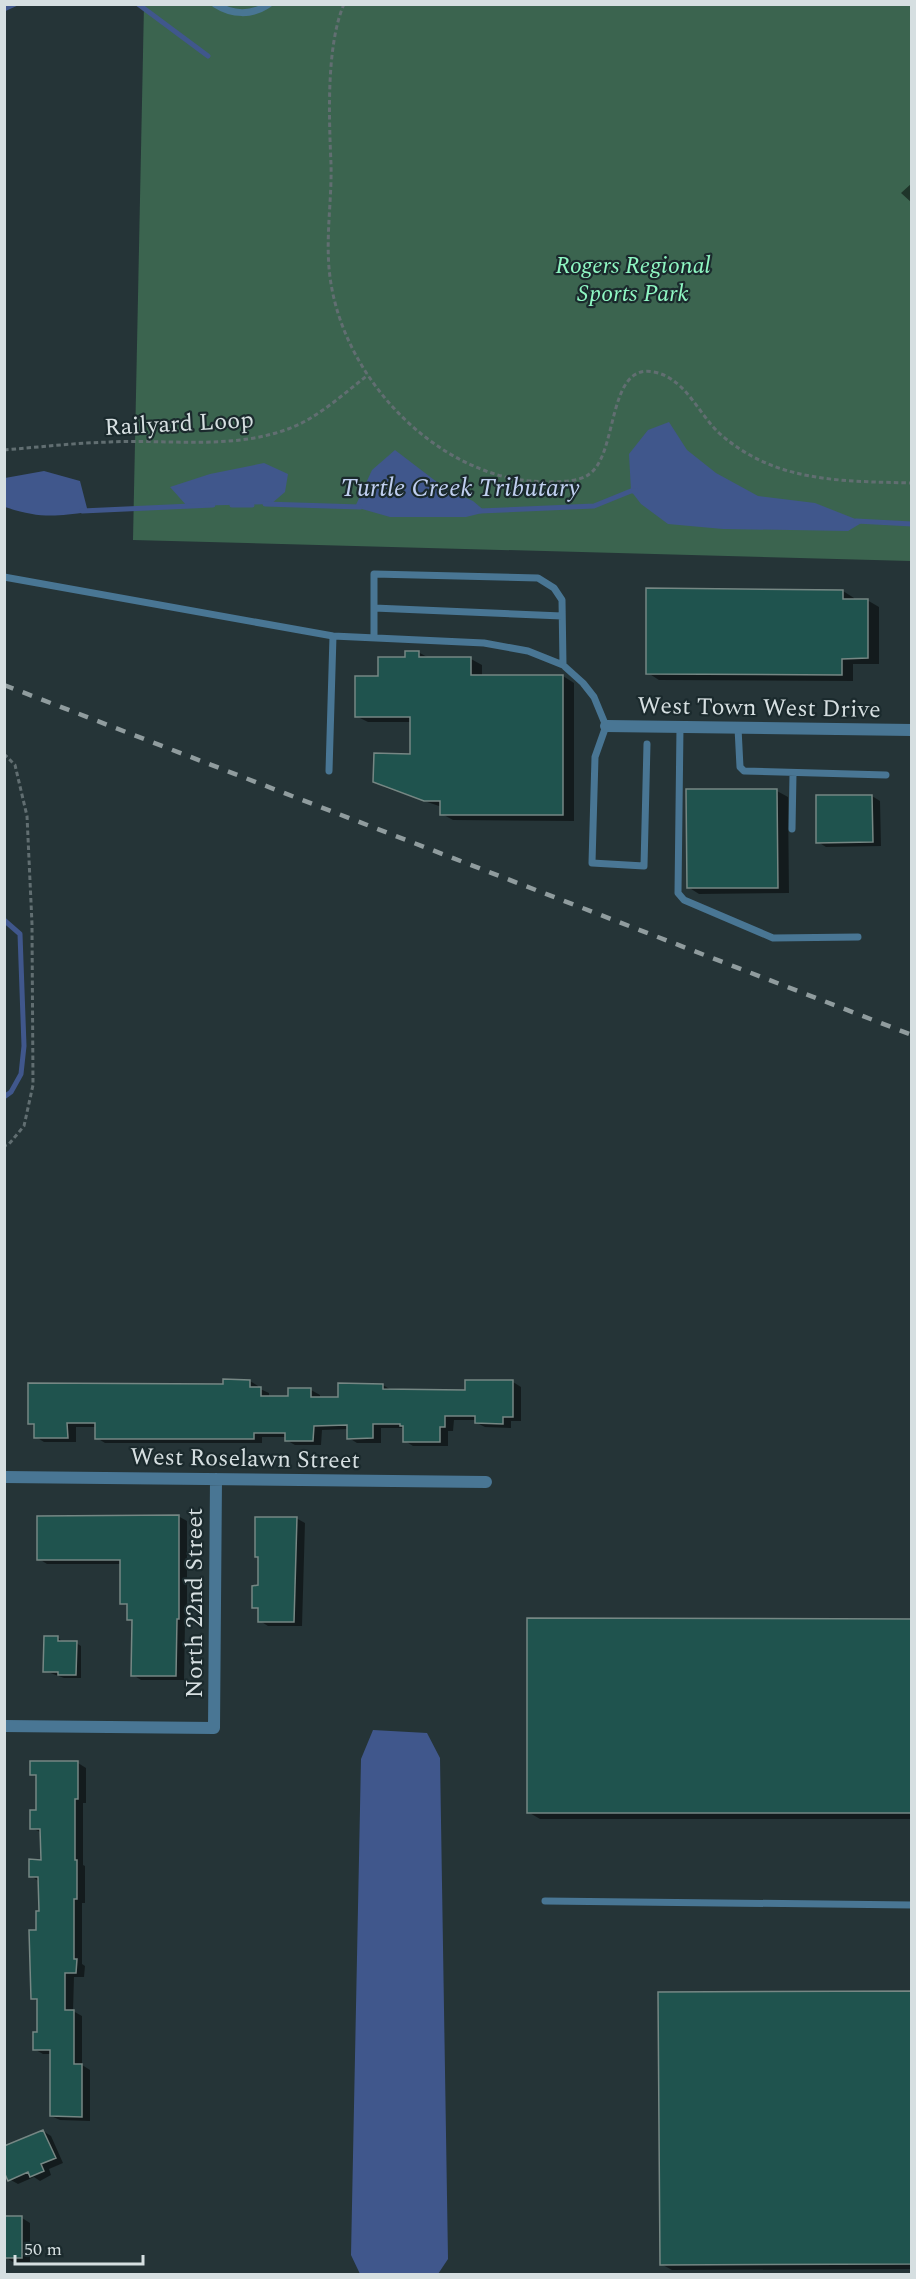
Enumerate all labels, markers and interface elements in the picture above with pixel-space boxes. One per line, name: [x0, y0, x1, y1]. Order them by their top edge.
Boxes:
park label: Rogers Regional Sports Park: [555, 248, 711, 312]
street label: Railyard Loop: [103, 402, 255, 446]
water label: Turtle Creek Tributary: [340, 468, 580, 508]
street label: West Town West Drive: [637, 688, 881, 728]
street label: West Roselawn Street: [130, 1439, 360, 1479]
street label: North 22nd Street: [177, 1508, 213, 1698]
scale bar: [15, 2228, 142, 2266]
text: 50 m: [24, 2236, 62, 2263]

